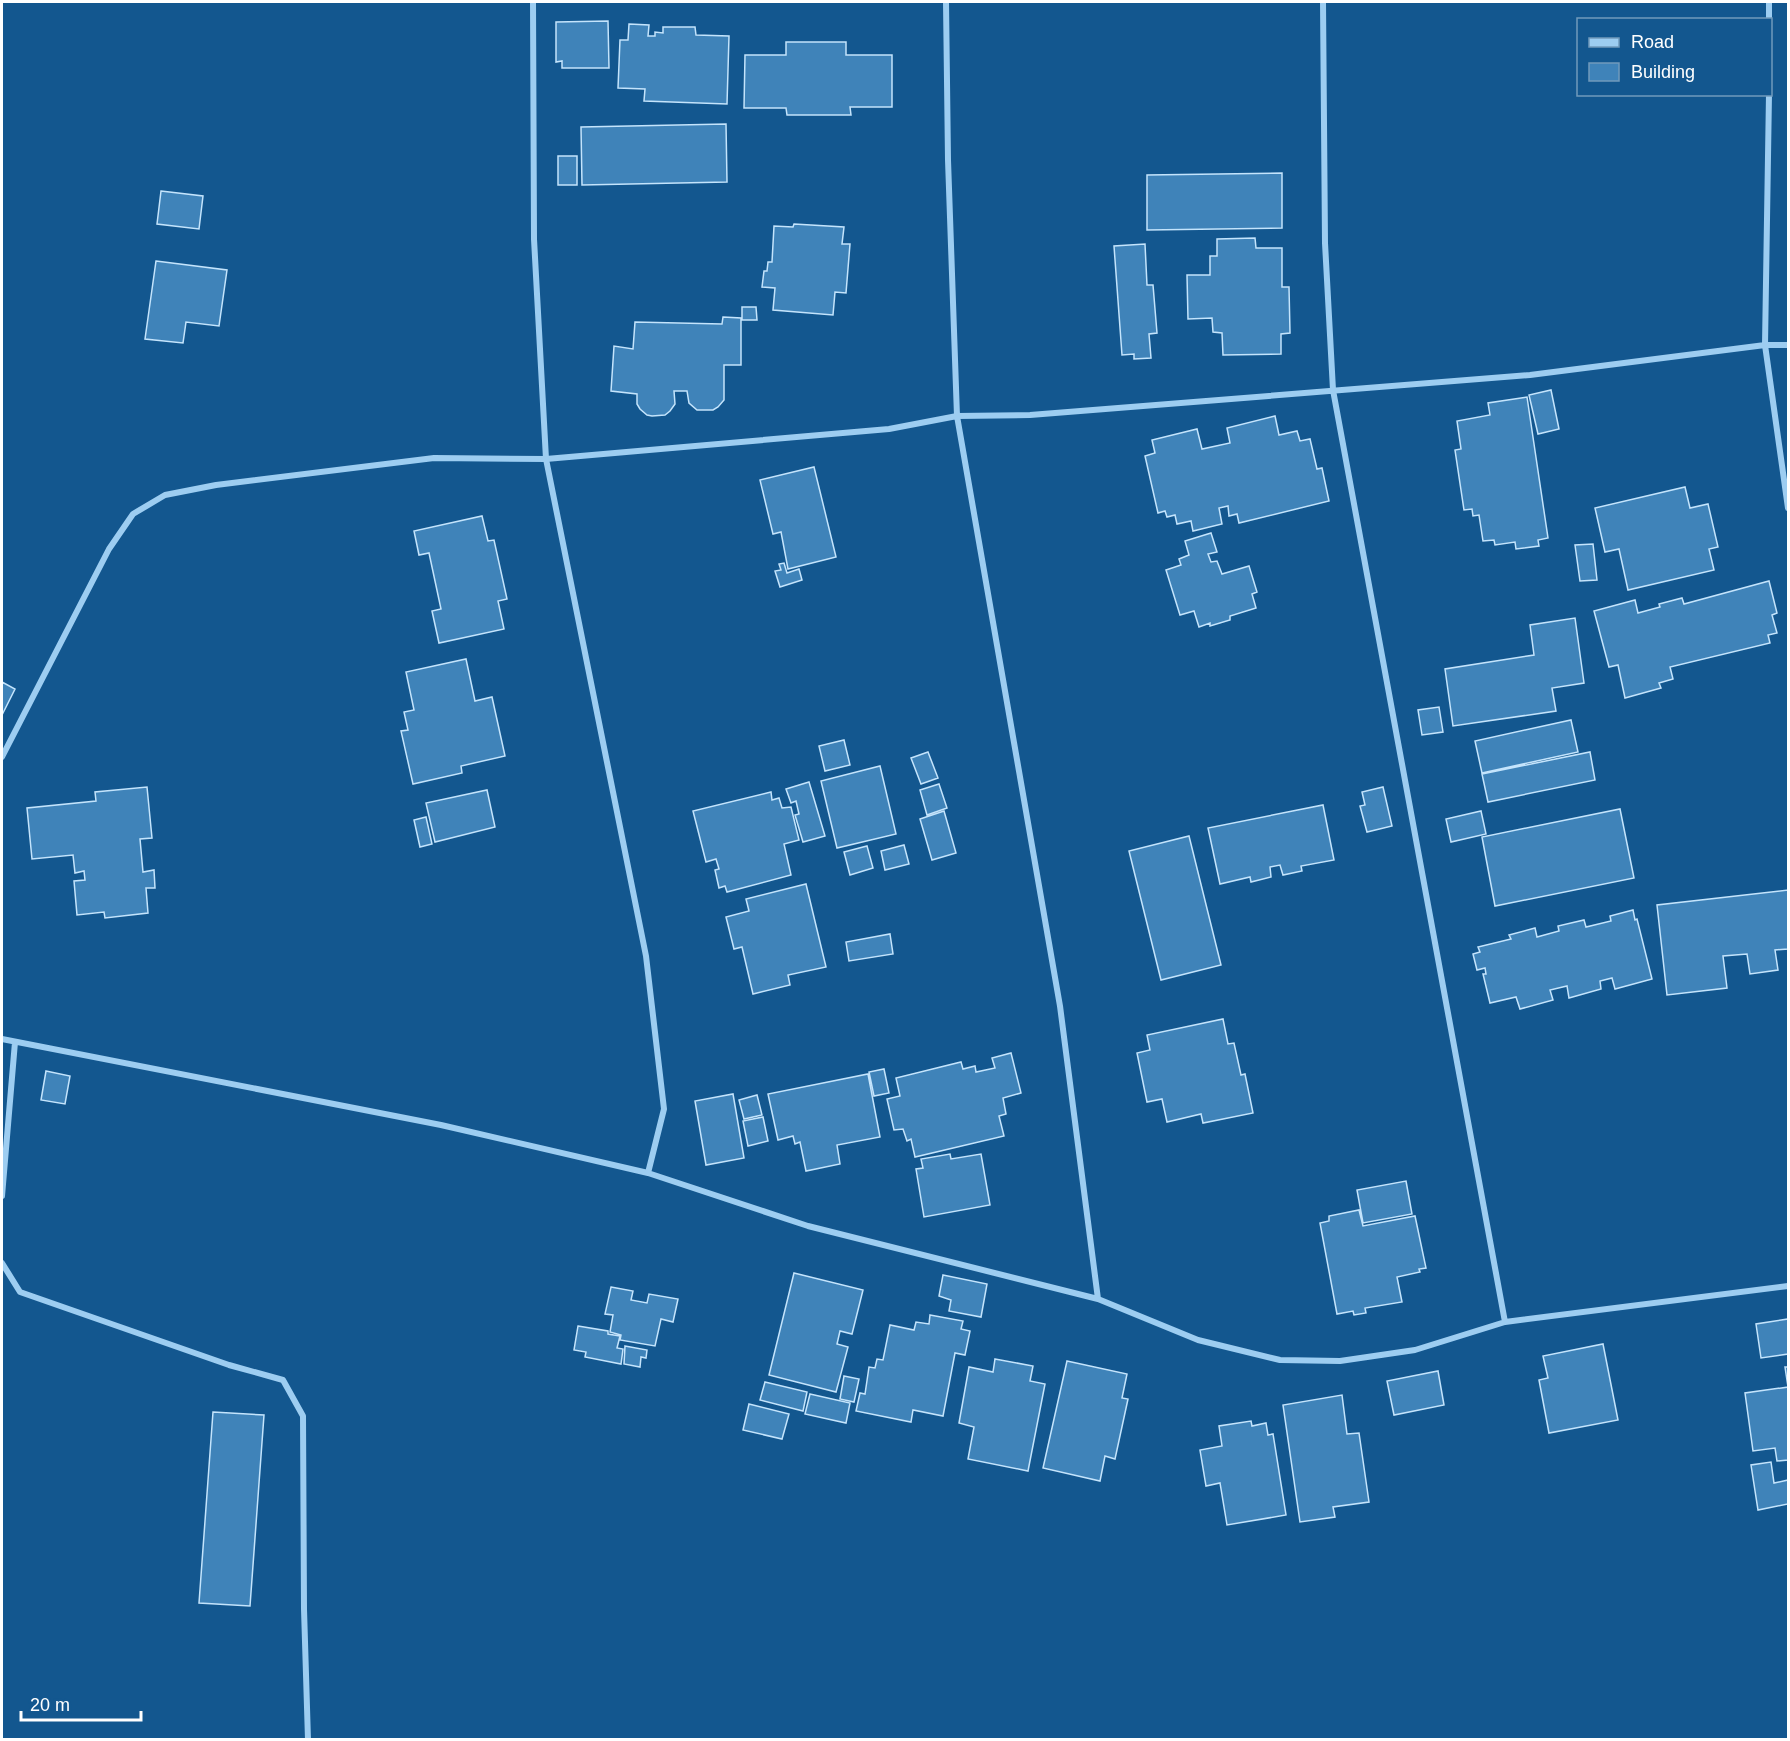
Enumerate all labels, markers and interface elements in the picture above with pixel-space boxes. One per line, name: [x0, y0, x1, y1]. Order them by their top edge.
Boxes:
legend: [1577, 18, 1772, 96]
text: Road: [1631, 32, 1674, 52]
text: Building: [1631, 62, 1695, 82]
scale bar: [21, 1684, 141, 1722]
text: 20 m: [30, 1695, 70, 1715]

